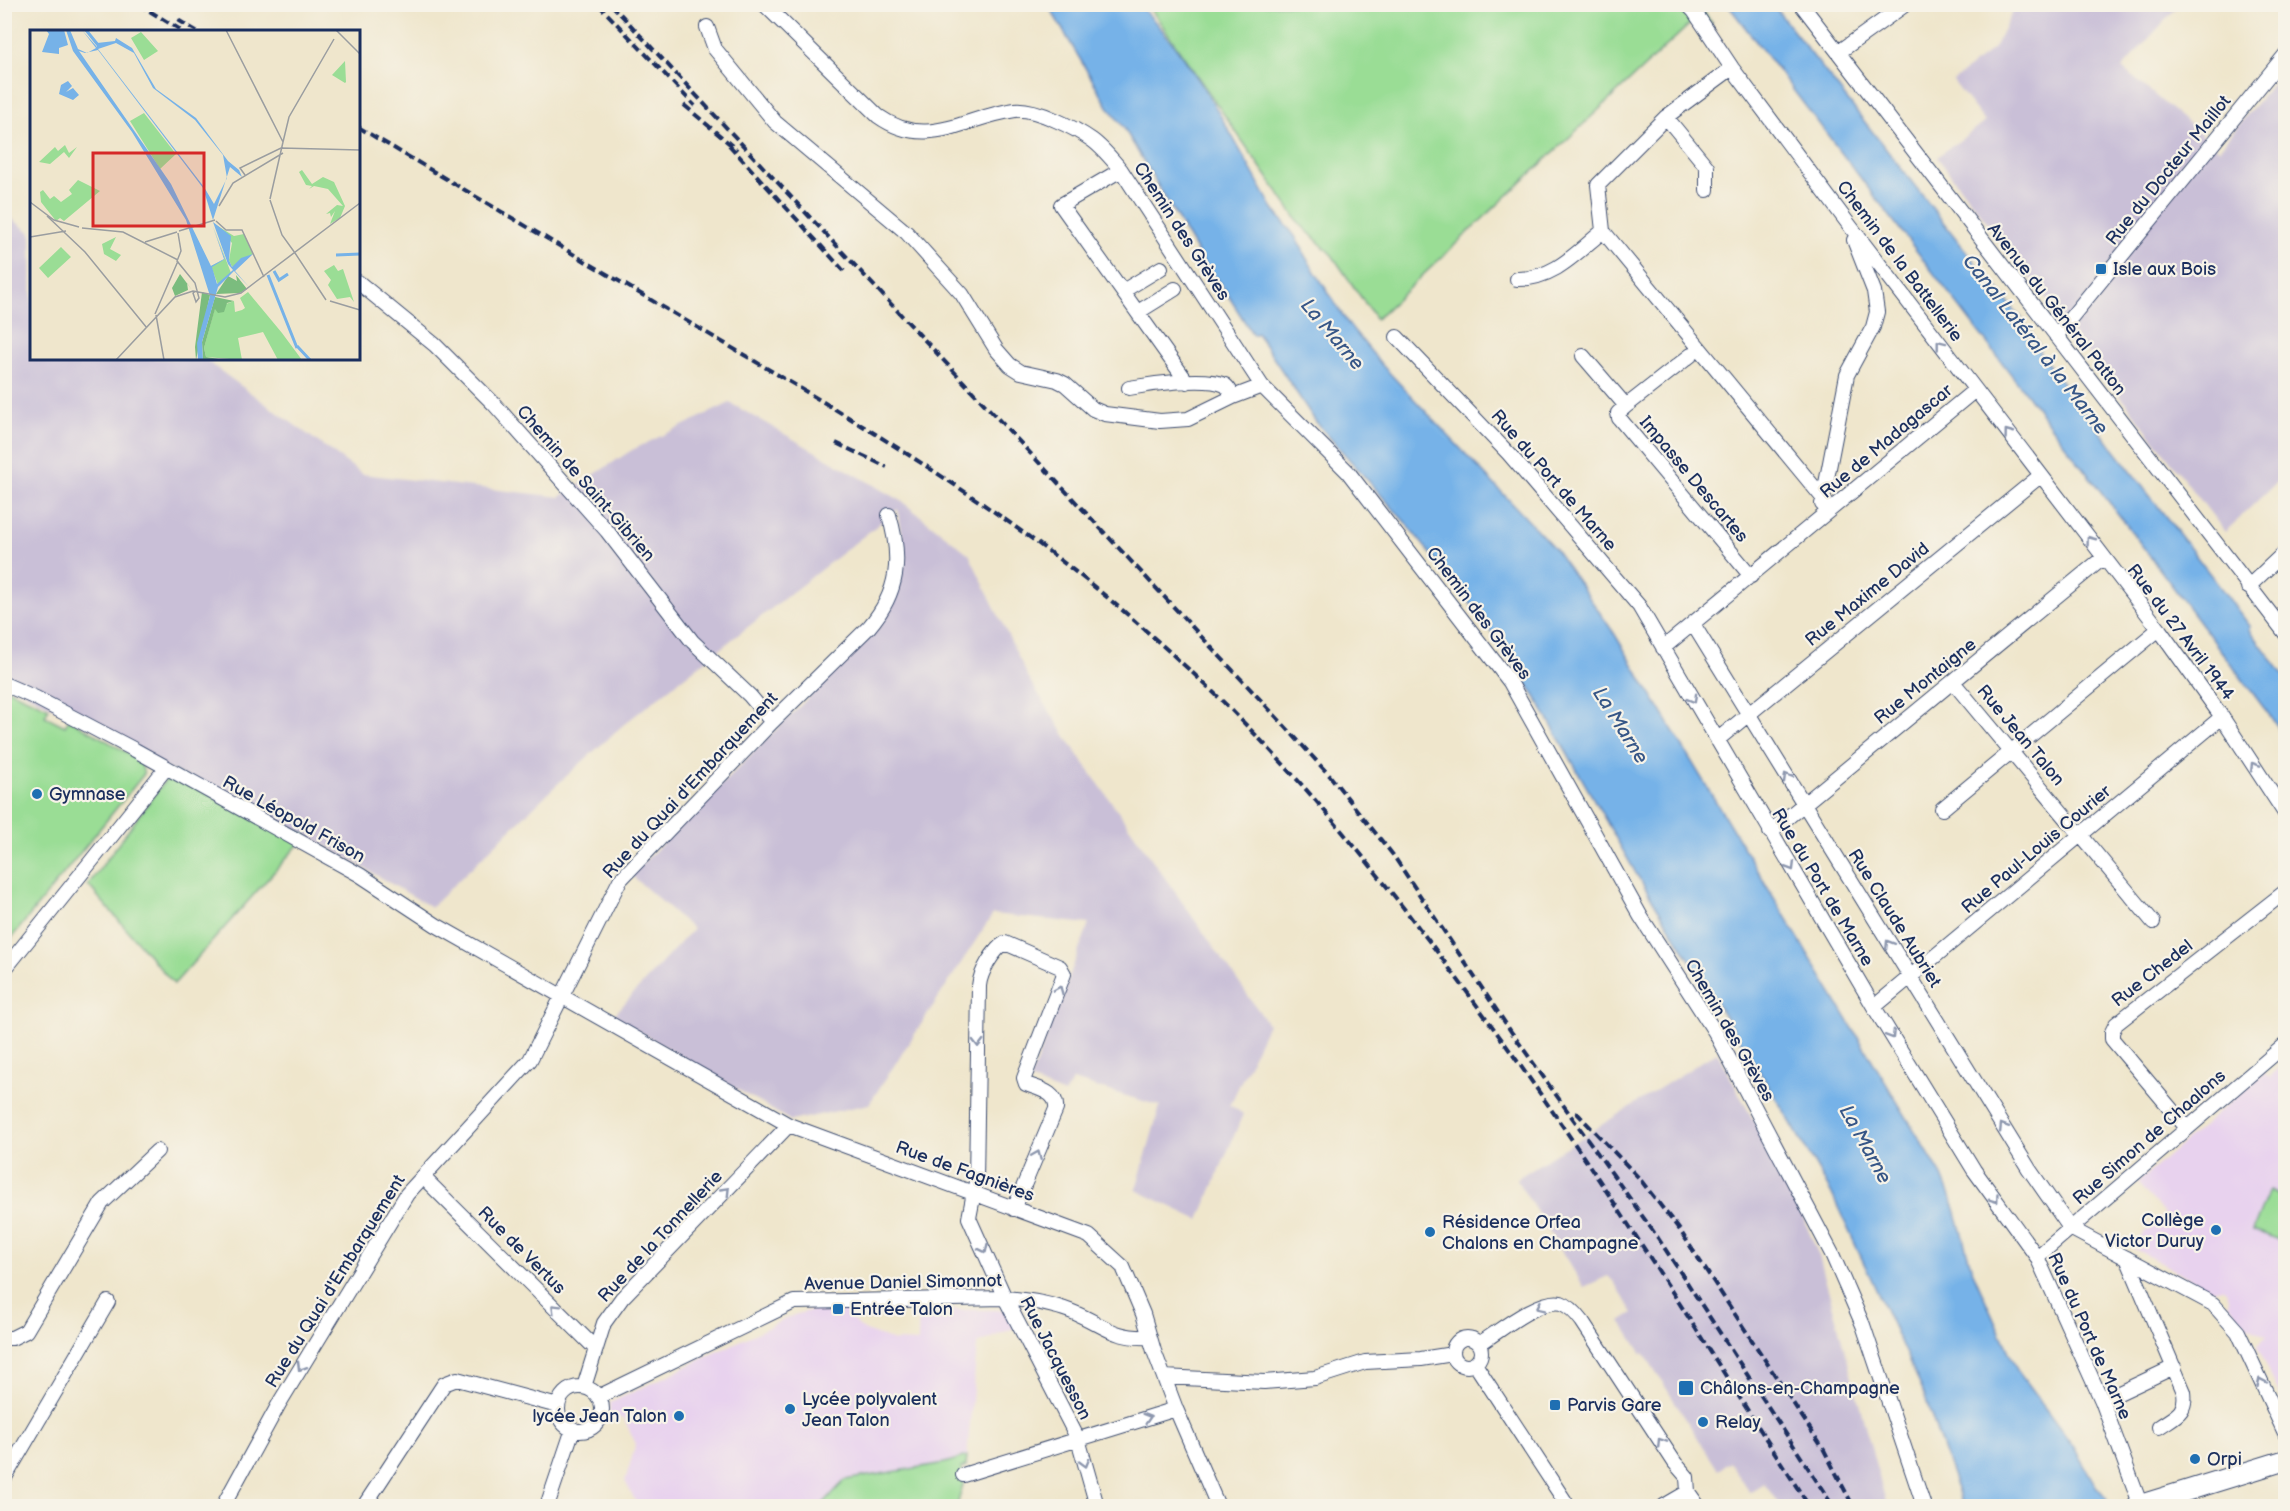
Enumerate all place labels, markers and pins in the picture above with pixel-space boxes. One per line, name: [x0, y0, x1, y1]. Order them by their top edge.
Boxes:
place label: Isle aux Bois: [2113, 259, 2216, 280]
marker: Isle aux Bois: [2094, 262, 2108, 276]
place label: Gymnase: [49, 784, 126, 805]
marker: Gymnase: [30, 787, 44, 801]
place label: Collège Victor Duruy: [2105, 1210, 2205, 1252]
place label: Résidence Orfea Chalons en Champagne: [1442, 1212, 1639, 1254]
marker: Collège Victor Duruy: [2209, 1223, 2223, 1237]
marker: Résidence Orfea Chalons en Champagne: [1423, 1225, 1437, 1239]
place label: Entrée Talon: [850, 1299, 953, 1320]
marker: Entrée Talon: [831, 1302, 845, 1316]
place label: Châlons-en-Champagne: [1700, 1378, 1900, 1399]
marker: Châlons-en-Champagne: [1677, 1379, 1695, 1397]
place label: Lycée polyvalent Jean Talon: [802, 1389, 938, 1431]
place label: Parvis Gare: [1567, 1395, 1662, 1416]
marker: Parvis Gare: [1548, 1398, 1562, 1412]
marker: Lycée polyvalent Jean Talon: [783, 1402, 797, 1416]
place label: lycée Jean Talon: [533, 1406, 667, 1427]
marker: lycée Jean Talon: [672, 1409, 686, 1423]
place label: Relay: [1715, 1412, 1762, 1433]
marker: Relay: [1696, 1415, 1710, 1429]
place label: Orpi: [2207, 1449, 2242, 1470]
marker: Orpi: [2188, 1452, 2202, 1466]

